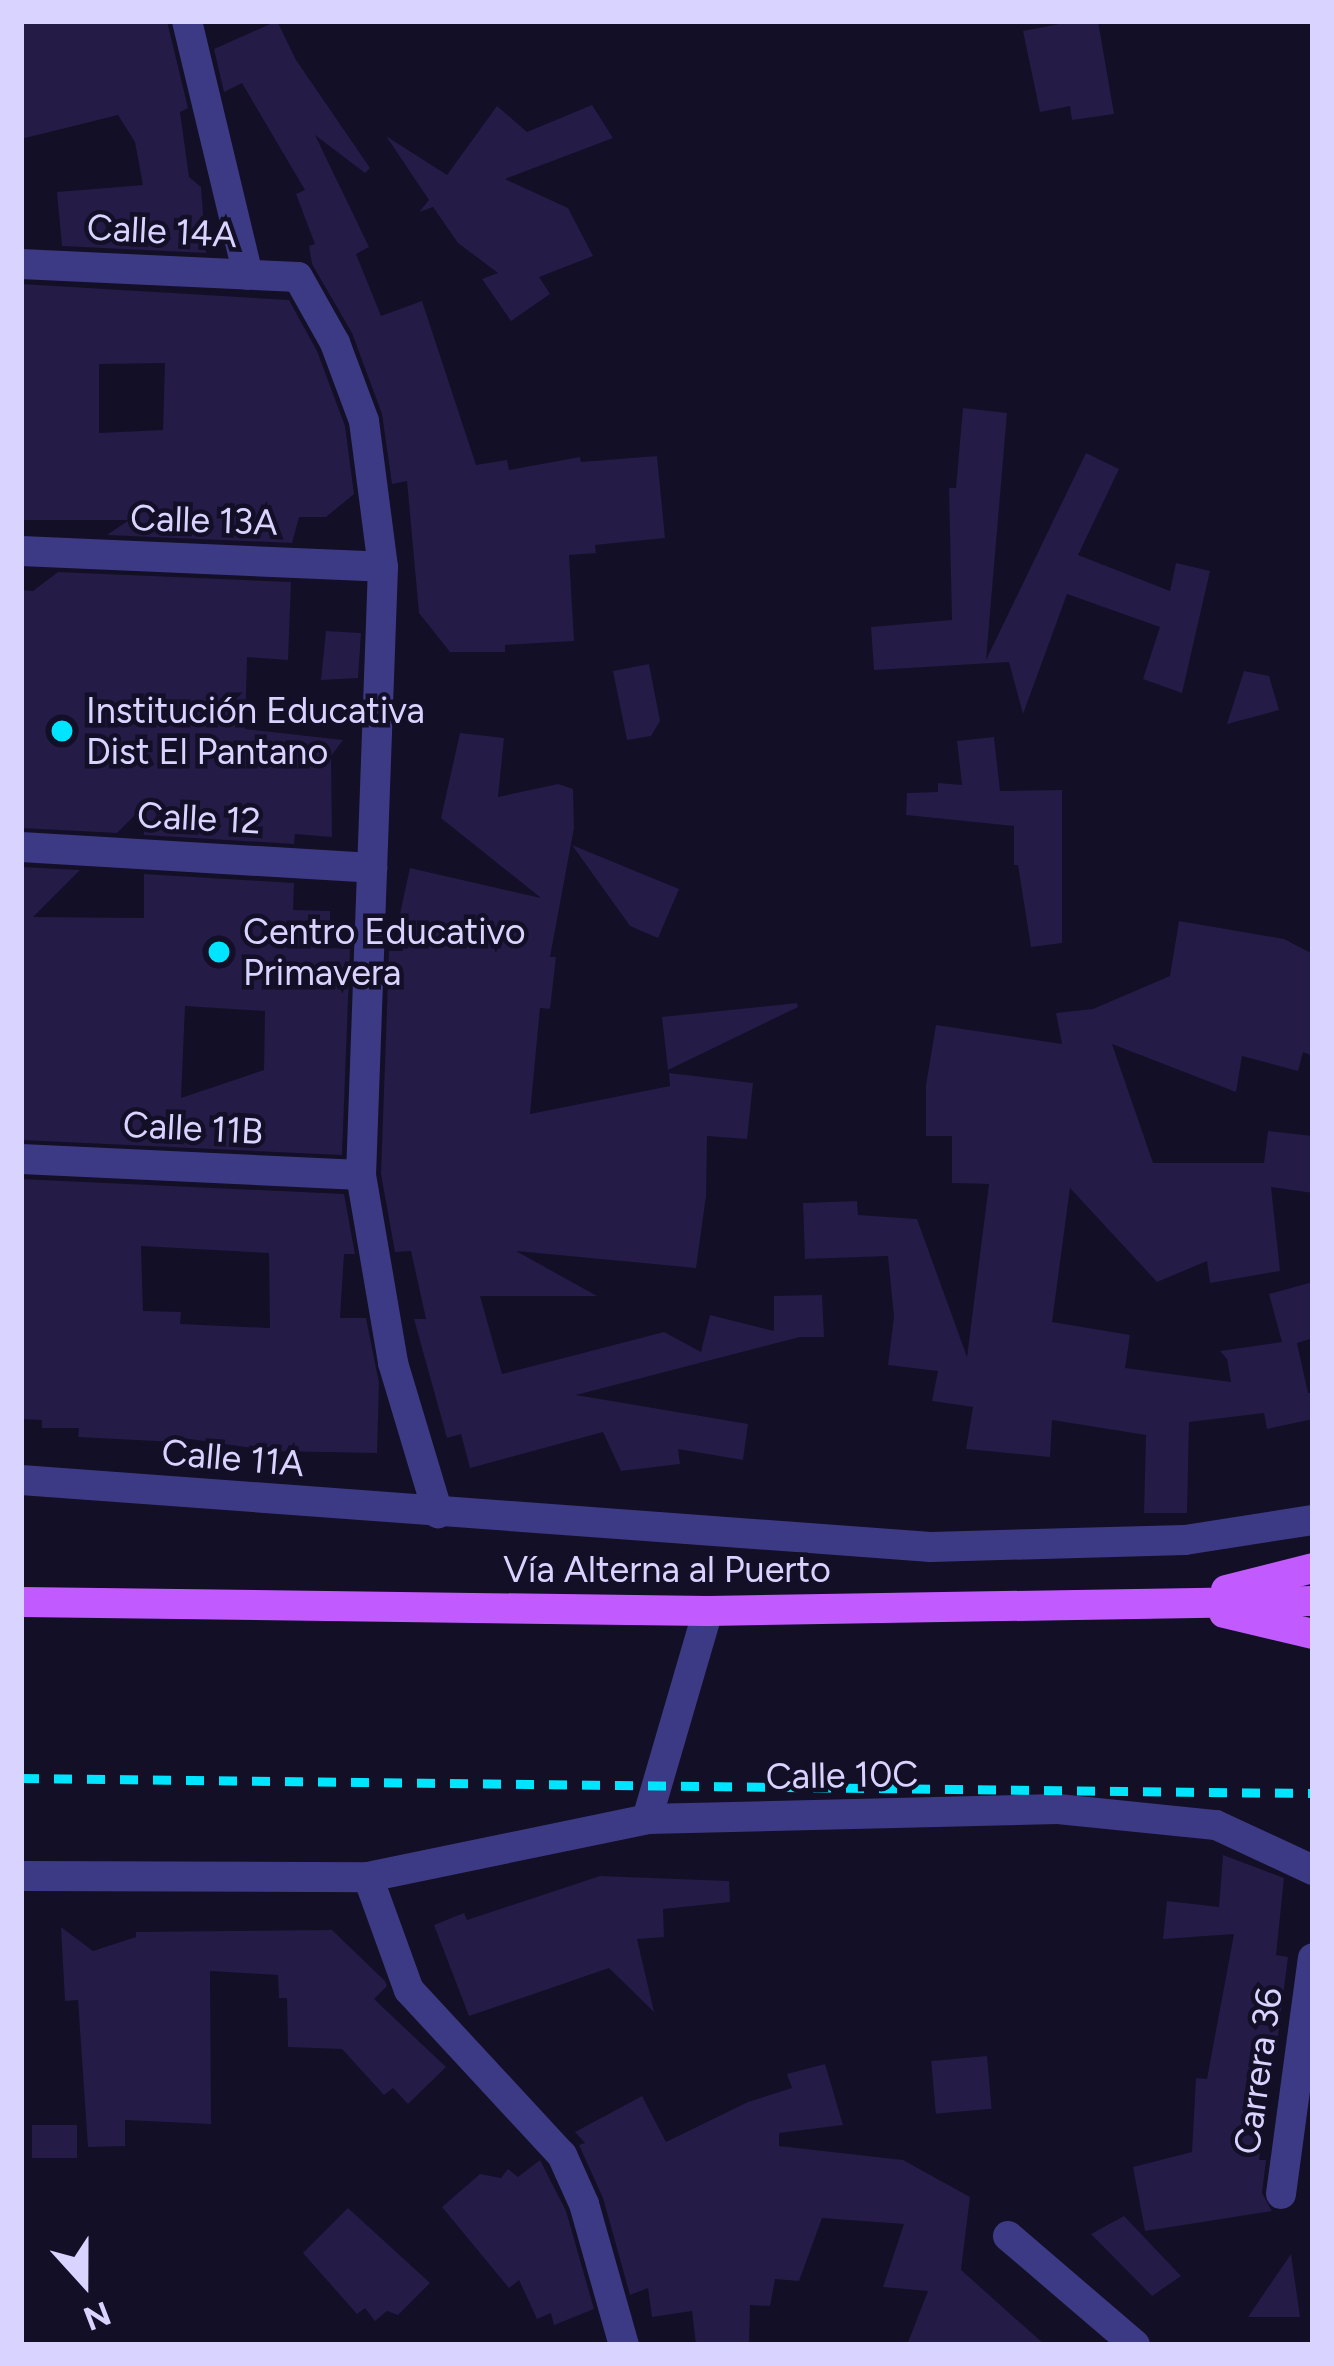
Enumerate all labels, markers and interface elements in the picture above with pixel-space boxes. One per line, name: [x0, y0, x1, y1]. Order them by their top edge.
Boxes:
street label: Calle 14A: [86, 205, 238, 257]
street label: Calle 13A: [130, 496, 278, 544]
place label: Institución Educativa Dist El Pantano: [86, 688, 425, 773]
marker: Institución Educativa Dist El Pantano: [49, 718, 75, 744]
street label: Calle 12: [136, 793, 262, 843]
place label: Centro Educativo Primavera: [243, 909, 526, 994]
marker: Centro Educativo Primavera: [206, 939, 232, 965]
street label: Calle 11B: [122, 1103, 264, 1153]
street label: Calle 11A: [160, 1430, 306, 1486]
street label: Vía Alterna al Puerto: [503, 1548, 831, 1592]
street label: Calle 10C: [765, 1752, 919, 1798]
street label: Carrera 36: [1225, 1985, 1291, 2157]
north arrow: [24, 2222, 144, 2342]
text: N: [78, 2293, 116, 2339]

